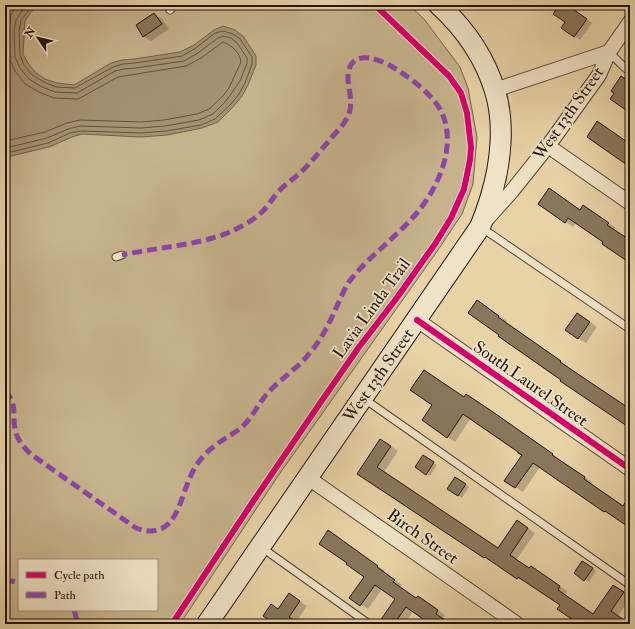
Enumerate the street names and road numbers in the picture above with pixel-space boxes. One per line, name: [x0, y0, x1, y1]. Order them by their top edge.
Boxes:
street label: West 13th Street: [528, 62, 609, 165]
street label: Lavia Linda Trail: [328, 253, 415, 363]
street label: West 13th Street: [338, 324, 419, 427]
street label: South Laurel Street: [469, 336, 592, 431]
street label: Birch Street: [383, 504, 463, 569]

